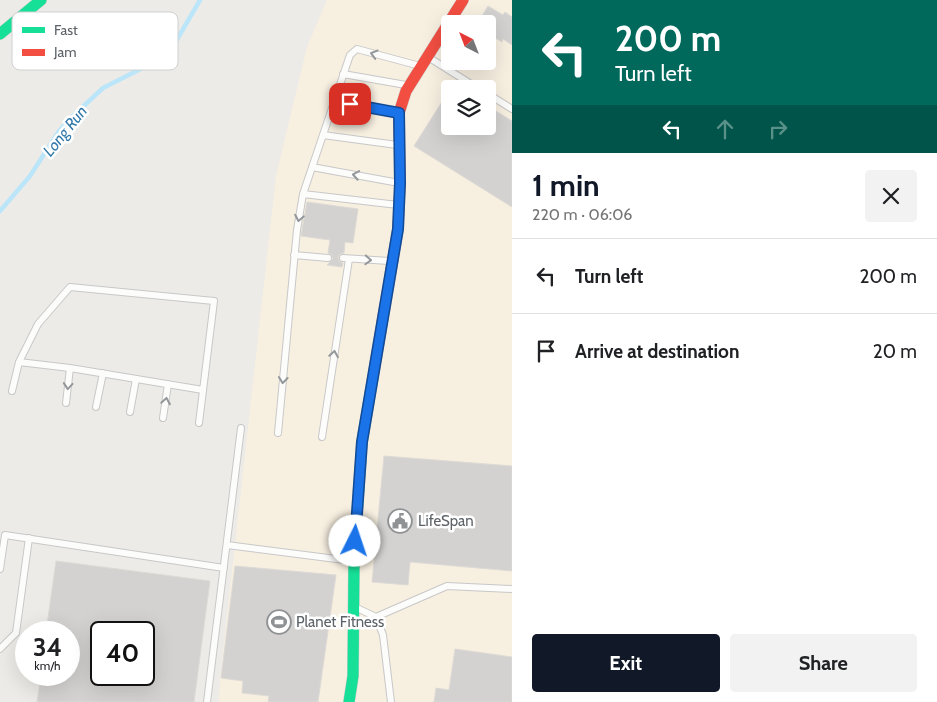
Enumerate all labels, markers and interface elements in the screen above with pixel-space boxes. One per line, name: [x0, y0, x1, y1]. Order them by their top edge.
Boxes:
legend: [12, 12, 178, 70]
north arrow: [441, 15, 496, 70]
map controls: [441, 15, 496, 135]
text: 200 m: [615, 17, 721, 60]
icon: left: [532, 20, 597, 85]
text: Fast: [54, 21, 78, 39]
text: Jam: [53, 43, 76, 61]
one-way arrow: [370, 49, 379, 59]
text: Turn left: [615, 60, 692, 87]
button: layers: [441, 80, 496, 135]
pin: [329, 83, 371, 125]
icon: arrive: [336, 90, 364, 118]
water label: Long Run: [39, 102, 91, 160]
icon: left: [658, 115, 686, 143]
icon: ahead: [711, 115, 739, 143]
icon: right: [764, 115, 792, 143]
text: 1 min: [532, 167, 600, 204]
button: close: [865, 170, 917, 222]
one-way arrow: [352, 171, 360, 181]
text: 220 m · 06:06: [532, 205, 632, 224]
one-way arrow: [294, 213, 304, 222]
one-way arrow: [364, 254, 372, 265]
icon: left: [532, 262, 560, 290]
text: Turn left: [575, 265, 643, 288]
text: 200 m: [860, 265, 917, 288]
icon: arrive: [532, 337, 560, 365]
text: Arrive at destination: [575, 340, 739, 363]
text: 20 m: [873, 340, 917, 363]
one-way arrow: [328, 350, 339, 358]
one-way arrow: [278, 376, 289, 384]
one-way arrow: [63, 382, 74, 390]
one-way arrow: [160, 397, 170, 406]
public building icon: LifeSpan: [387, 508, 413, 534]
place label: LifeSpan: [418, 512, 474, 530]
position arrow: [328, 514, 380, 566]
sports icon: Planet Fitness: [266, 609, 292, 635]
place label: Planet Fitness: [296, 613, 384, 631]
speed limit sign: 40: [90, 621, 155, 686]
text: 34: [33, 632, 62, 662]
button: Exit: [532, 634, 720, 692]
button: Share: [730, 634, 917, 692]
text: km/h: [34, 658, 61, 673]

